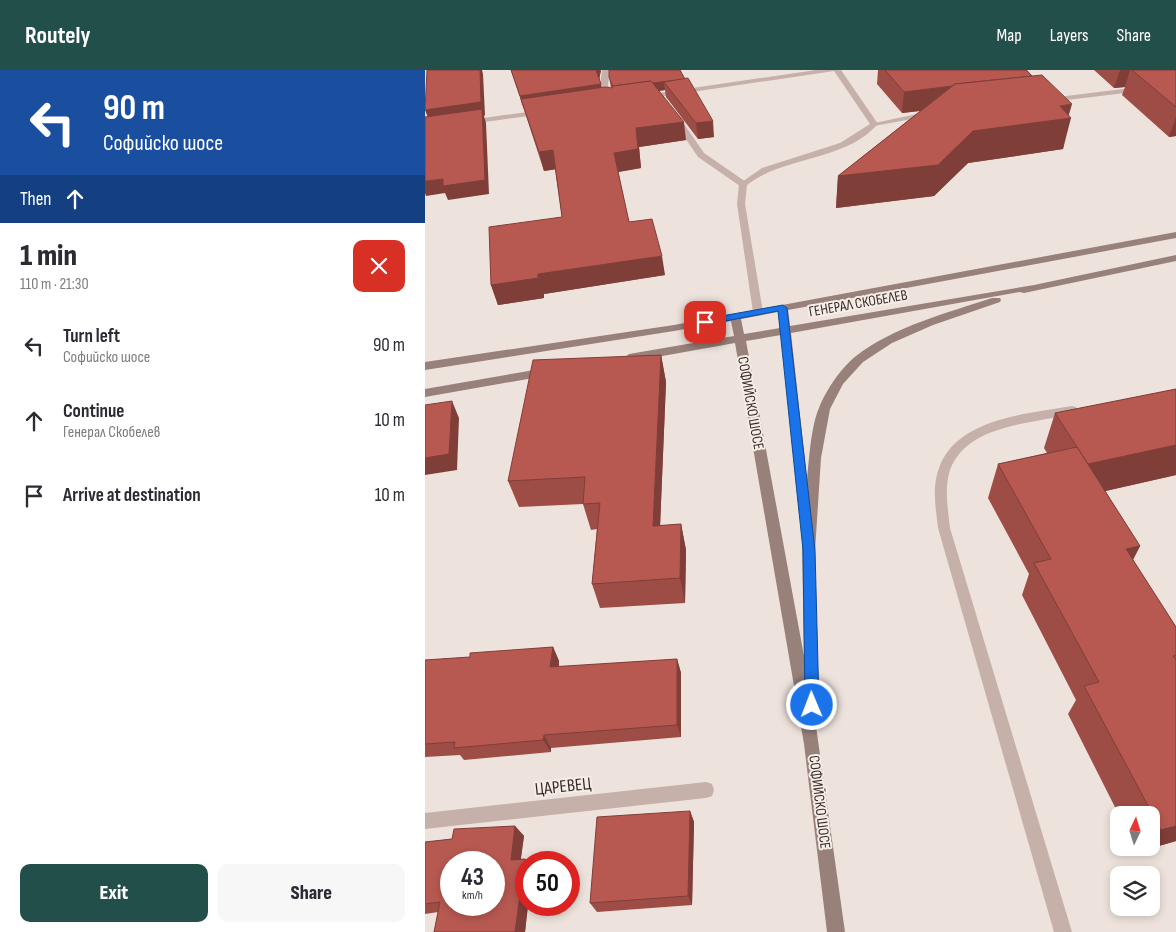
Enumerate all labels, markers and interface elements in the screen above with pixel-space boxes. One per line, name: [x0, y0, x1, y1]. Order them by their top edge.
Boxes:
text: Routely: [25, 21, 90, 50]
text: Map: [997, 25, 1022, 46]
text: Layers: [1050, 25, 1089, 46]
text: Share: [1117, 25, 1151, 46]
text: 90 m: [103, 87, 165, 130]
icon: left: [20, 90, 85, 155]
text: Софийско шосе: [103, 130, 223, 157]
icon: ahead: [61, 185, 89, 213]
text: Then: [20, 188, 51, 211]
text: 1 min: [20, 238, 77, 274]
button: close: [353, 240, 405, 292]
text: 110 m · 21:30: [20, 275, 89, 294]
street label: ГЕНЕРАЛ СКОБЕЛЕВ: [807, 285, 909, 322]
pin: [684, 301, 726, 343]
icon: arrive: [691, 308, 719, 336]
text: Turn left: [63, 325, 120, 348]
icon: left: [20, 332, 48, 360]
text: 90 m: [373, 334, 405, 357]
text: Софийско шосе: [63, 348, 150, 367]
street label: СОФИЙСКО ШОСЕ: [733, 355, 768, 451]
text: Continue: [63, 400, 124, 423]
icon: ahead: [20, 407, 48, 435]
text: 10 m: [375, 409, 405, 432]
text: Генерал Скобелев: [63, 423, 160, 442]
icon: arrive: [20, 482, 48, 510]
text: Arrive at destination: [63, 484, 201, 507]
text: 10 m: [375, 484, 405, 507]
position arrow: [785, 678, 837, 730]
street label: СОФИЙСКО ШОСЕ: [804, 754, 835, 850]
street label: ЦАРЕВЕЦ: [534, 773, 592, 800]
north arrow: [1110, 806, 1160, 856]
map controls: [1110, 806, 1160, 916]
speed limit sign: 50: [515, 851, 580, 916]
text: 43: [461, 862, 484, 893]
button: Exit: [20, 864, 208, 922]
button: Share: [218, 864, 405, 922]
button: layers: [1110, 866, 1160, 916]
text: km/h: [462, 888, 483, 903]

